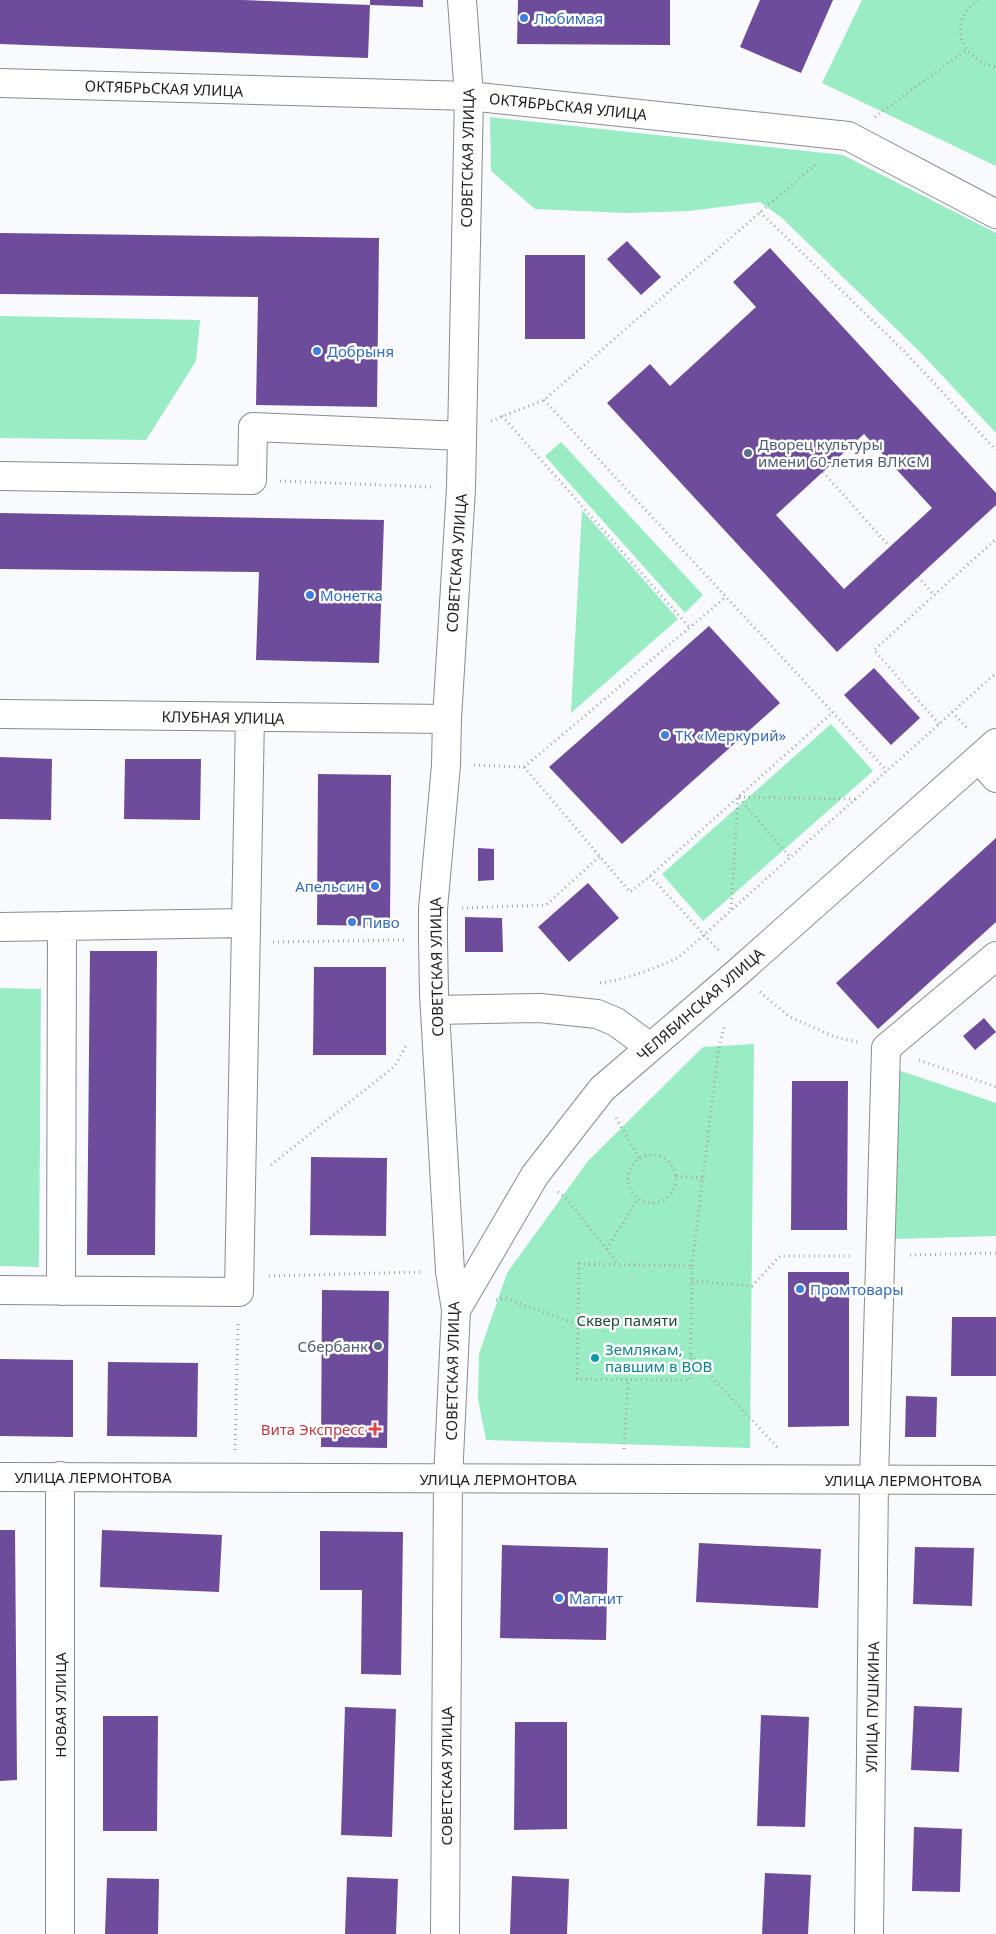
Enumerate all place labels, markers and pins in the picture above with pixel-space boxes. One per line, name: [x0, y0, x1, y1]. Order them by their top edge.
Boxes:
place label: Любимая: [534, 8, 603, 28]
marker: Любимая: [518, 12, 530, 24]
place label: Добрыня: [327, 341, 394, 361]
marker: Добрыня: [311, 345, 323, 357]
place label: Дворец культуры имени 60-летия ВЛКСМ: [758, 434, 930, 471]
marker: Дворец культуры имени 60-летия ВЛКСМ: [742, 447, 754, 459]
place label: Монетка: [320, 585, 383, 605]
marker: Монетка: [304, 589, 316, 601]
place label: ТК «Меркурий»: [675, 725, 787, 745]
marker: ТК «Меркурий»: [659, 729, 671, 741]
place label: Апельсин: [295, 876, 365, 896]
marker: Апельсин: [369, 880, 381, 892]
place label: Пиво: [362, 912, 400, 932]
marker: Пиво: [346, 916, 358, 928]
place label: Промтовары: [810, 1279, 904, 1299]
marker: Промтовары: [794, 1283, 806, 1295]
place label: Сбербанк: [298, 1336, 368, 1356]
place label: Землякам, павшим в ВОВ: [605, 1339, 712, 1376]
marker: Сбербанк: [372, 1340, 384, 1352]
marker: Землякам, павшим в ВОВ: [589, 1352, 601, 1364]
place label: Вита Экспресс: [261, 1419, 365, 1439]
marker: Вита Экспресс: [369, 1423, 381, 1435]
place label: Магнит: [569, 1588, 623, 1608]
marker: Магнит: [553, 1592, 565, 1604]

